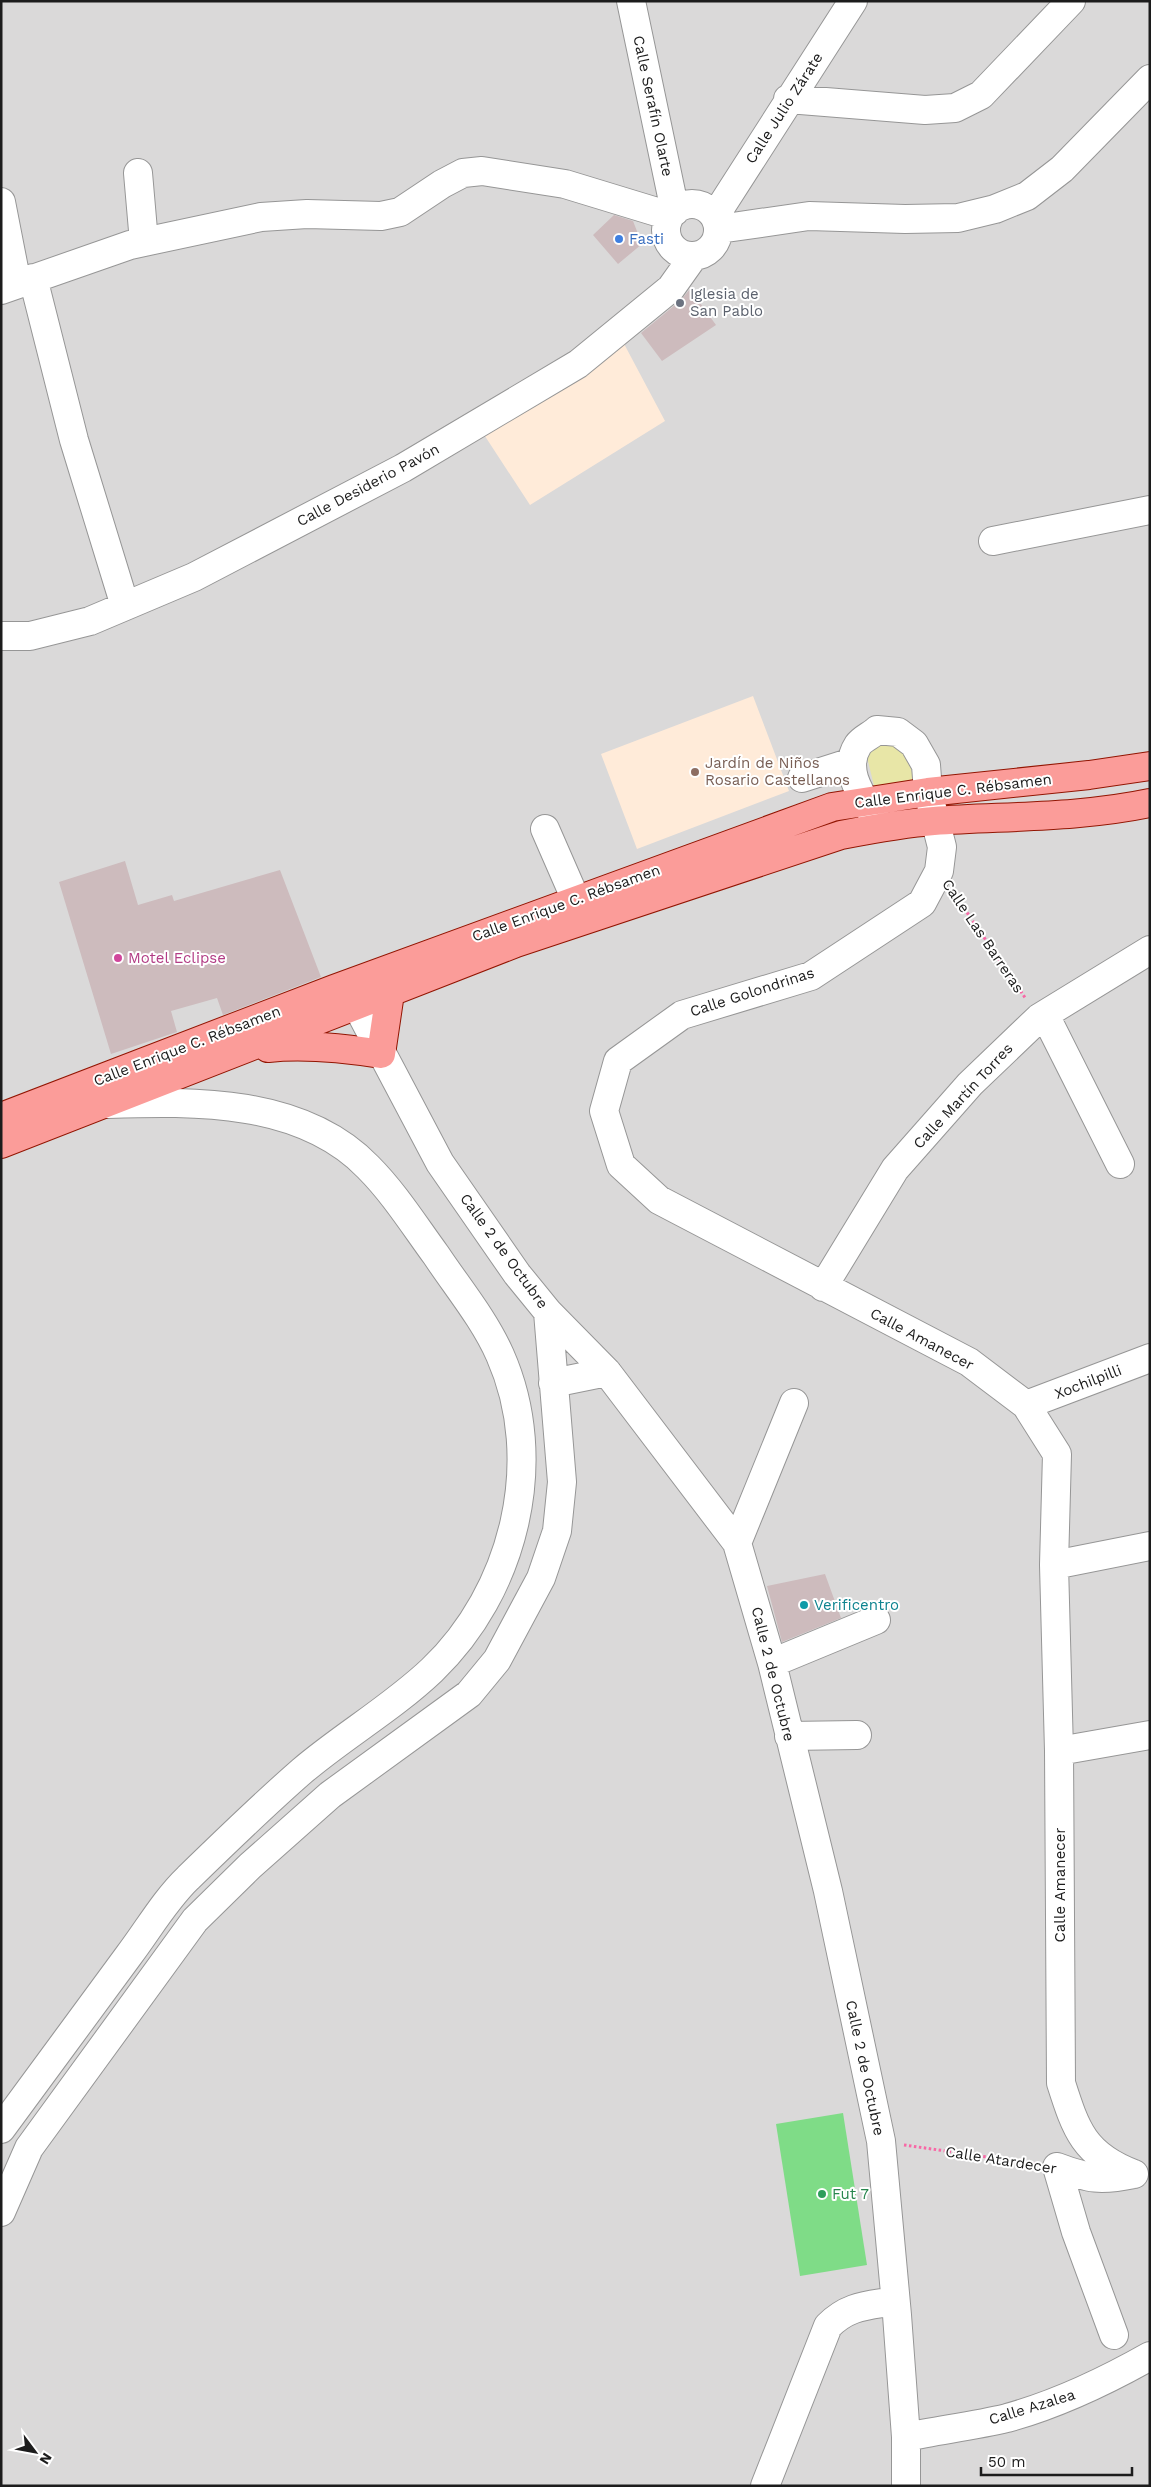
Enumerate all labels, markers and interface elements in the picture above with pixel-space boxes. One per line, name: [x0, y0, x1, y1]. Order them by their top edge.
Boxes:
street label: Calle Serafín Olarte: [629, 34, 677, 178]
street label: Calle Julio Zárate: [741, 49, 827, 167]
place label: Fasti: [629, 230, 664, 248]
marker: Fasti: [613, 233, 625, 245]
place label: Iglesia de San Pablo: [690, 285, 763, 320]
marker: Iglesia de San Pablo: [674, 297, 686, 309]
street label: Calle Desiderio Pavón: [294, 440, 442, 530]
place label: Jardín de Niños Rosario Castellanos: [705, 754, 850, 789]
marker: Jardín de Niños Rosario Castellanos: [689, 766, 701, 778]
street label: Calle Enrique C. Rébsamen: [853, 770, 1053, 812]
street label: Calle Enrique C. Rébsamen: [470, 861, 662, 945]
street label: Calle Las Barreras: [938, 876, 1028, 996]
place label: Motel Eclipse: [128, 949, 226, 967]
marker: Motel Eclipse: [112, 952, 124, 964]
street label: Calle Golondrinas: [688, 963, 817, 1021]
street label: Calle Enrique C. Rébsamen: [91, 1002, 283, 1090]
street label: Calle Martín Torres: [909, 1039, 1017, 1153]
street label: Calle 2 de Octubre: [456, 1190, 552, 1312]
street label: Calle Amanecer: [867, 1304, 977, 1374]
street label: Xochilpilli: [1052, 1361, 1124, 1403]
place label: Verificentro: [814, 1596, 899, 1614]
marker: Verificentro: [798, 1599, 810, 1611]
street label: Calle 2 de Octubre: [748, 1605, 798, 1743]
street label: Calle Amanecer: [1051, 1828, 1069, 1942]
street label: Calle 2 de Octubre: [842, 1999, 888, 2137]
street label: Calle Atardecer: [944, 2142, 1058, 2178]
place label: Fut 7: [832, 2185, 869, 2203]
marker: Fut 7: [816, 2188, 828, 2200]
street label: Calle Azalea: [987, 2385, 1078, 2429]
north arrow: [10, 2427, 60, 2477]
scale bar: [981, 2444, 1132, 2476]
text: N: [36, 2450, 56, 2468]
text: 50 m: [988, 2453, 1025, 2471]

